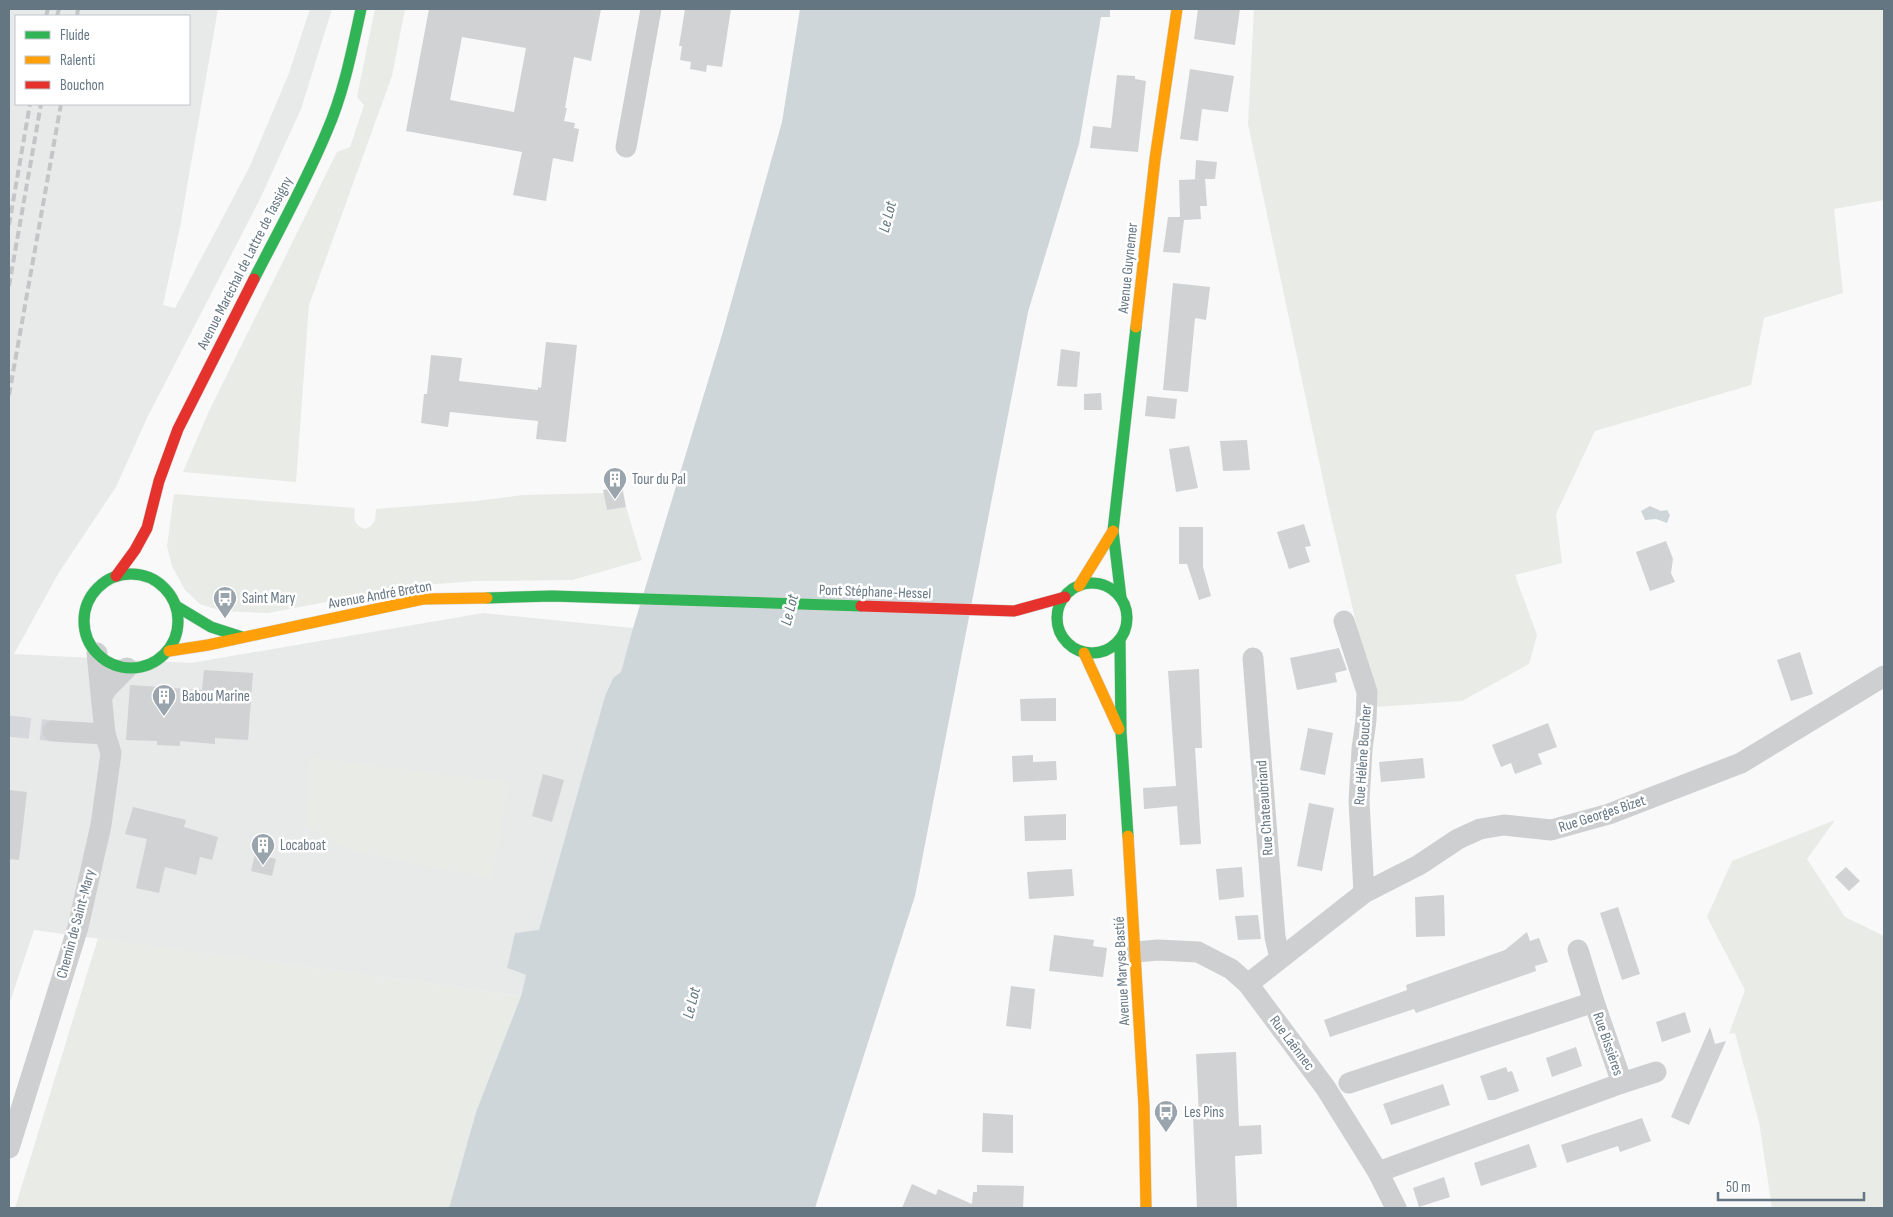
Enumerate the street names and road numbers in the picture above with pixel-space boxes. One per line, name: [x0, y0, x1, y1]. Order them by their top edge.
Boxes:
street label: Avenue Maréchal de Lattre de Tassigny: [193, 173, 297, 354]
street label: Avenue Guynemer: [1114, 221, 1142, 315]
street label: Avenue André Breton: [326, 577, 433, 614]
street label: Pont Stéphane-Hessel: [818, 581, 932, 603]
street label: Rue Hélène Boucher: [1350, 703, 1376, 806]
street label: Rue Chateaubriand: [1252, 760, 1278, 856]
street label: Rue Georges Bizet: [1556, 791, 1648, 837]
street label: Chemin de Saint-Mary: [52, 867, 100, 981]
street label: Avenue Maryse Bastié: [1110, 916, 1134, 1027]
street label: Rue Bissières: [1588, 1010, 1628, 1078]
street label: Rue Laënnec: [1265, 1012, 1319, 1074]

